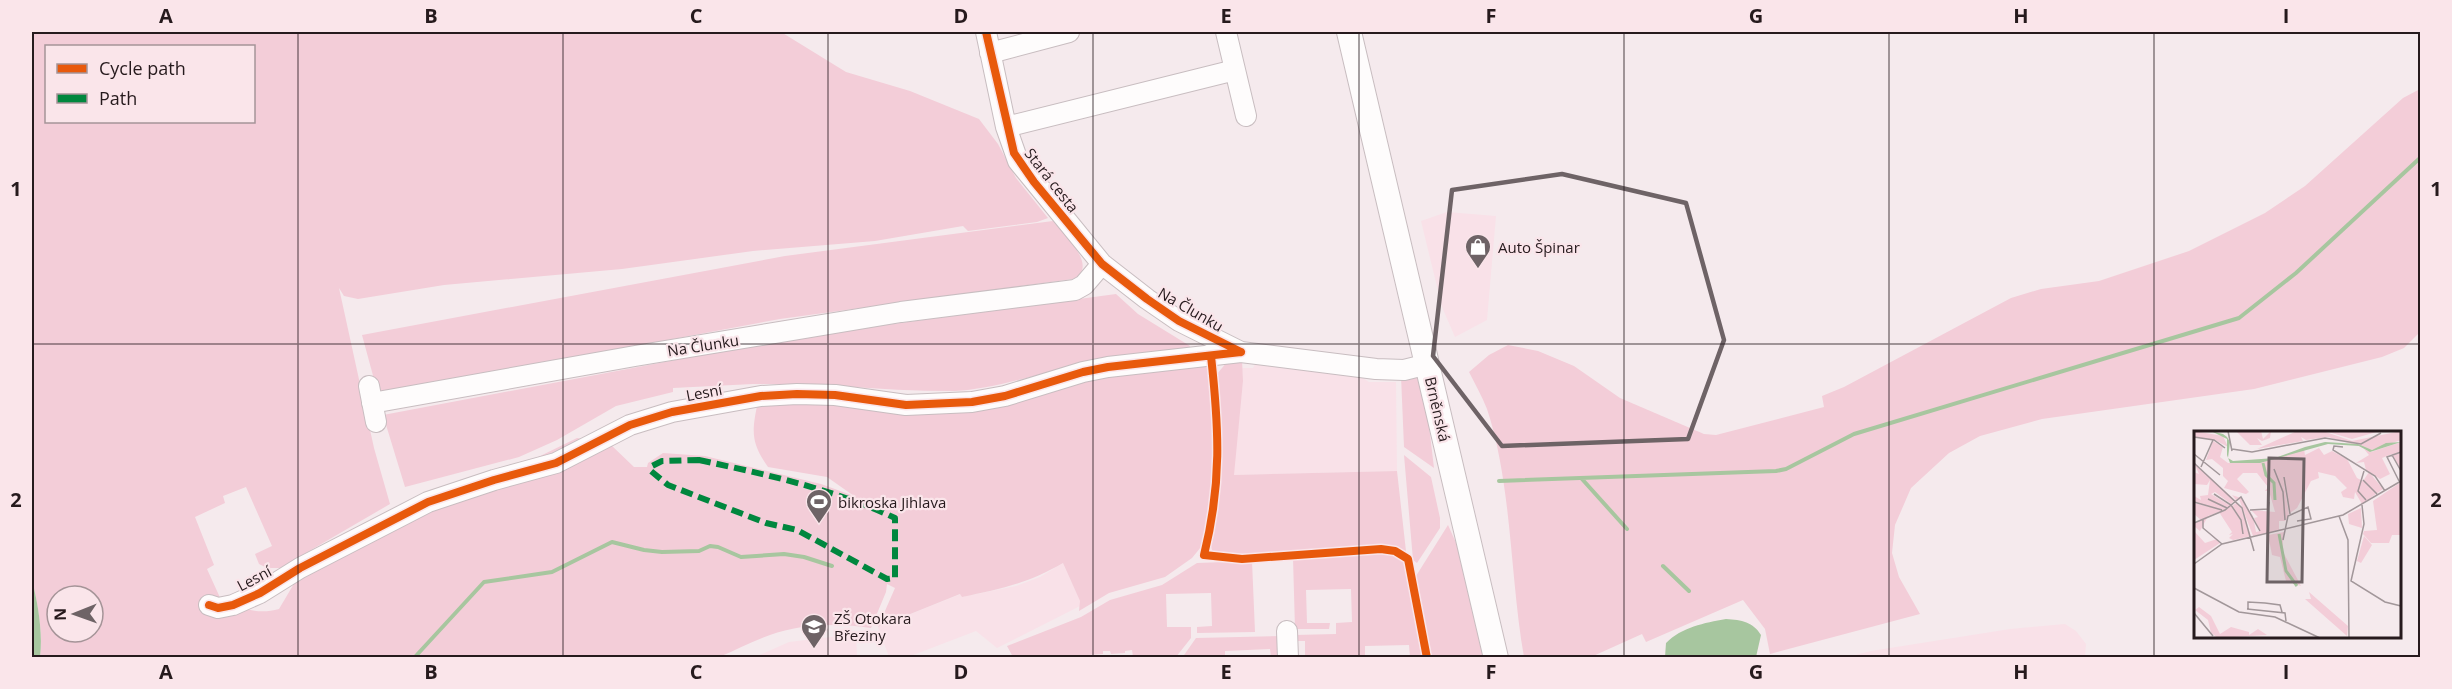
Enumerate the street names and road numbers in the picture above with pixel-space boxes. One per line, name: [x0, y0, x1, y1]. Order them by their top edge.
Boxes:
street label: Stará cesta: [1021, 144, 1083, 216]
street label: Na Člunku: [1155, 282, 1227, 336]
street label: Na Člunku: [666, 329, 740, 361]
street label: Brněnská: [1421, 375, 1455, 443]
street label: Lesní: [684, 378, 725, 405]
street label: Lesní: [233, 560, 276, 595]

